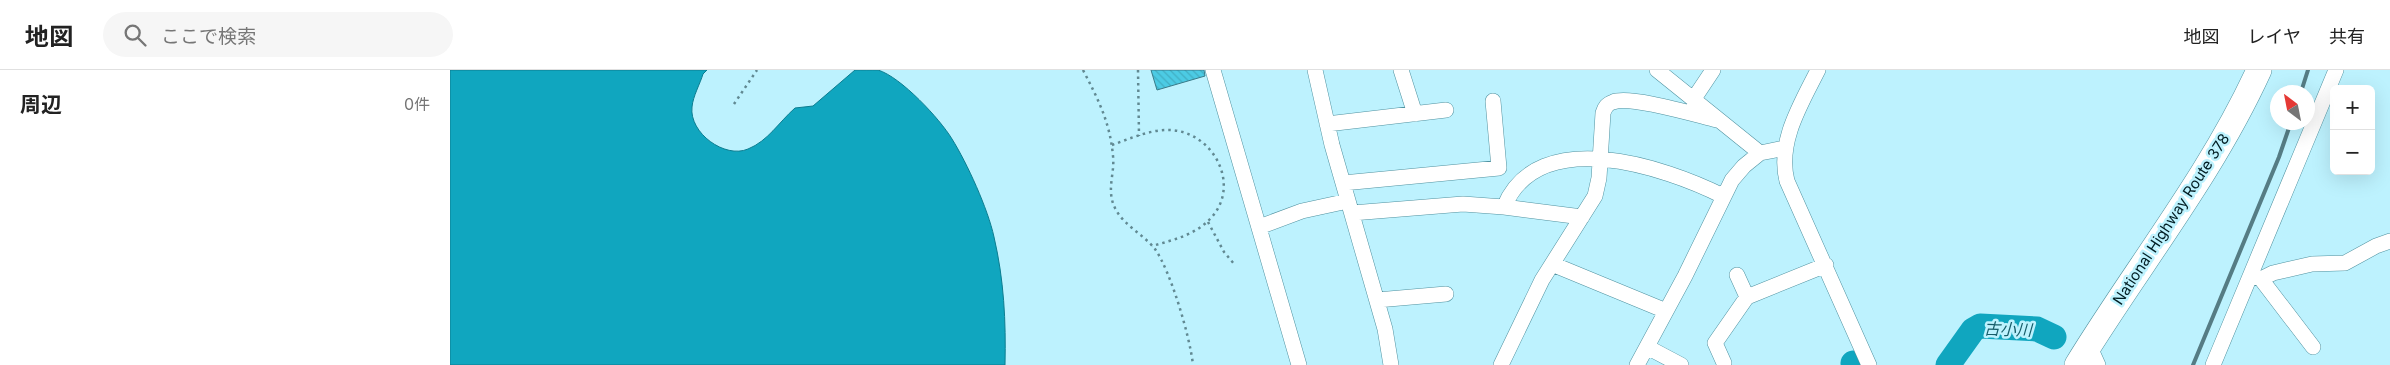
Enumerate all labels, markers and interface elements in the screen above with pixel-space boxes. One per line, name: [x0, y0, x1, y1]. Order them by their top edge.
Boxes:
search box: [103, 12, 453, 57]
icon: search: [121, 21, 149, 49]
text: 地図: [25, 22, 73, 51]
text: ここで検索: [161, 25, 256, 48]
text: 地図: [2184, 26, 2220, 47]
text: レイヤ: [2248, 26, 2301, 47]
text: 共有: [2329, 26, 2365, 47]
north arrow: [2270, 85, 2315, 130]
map controls: [2330, 85, 2375, 175]
button: +: [2330, 85, 2375, 130]
text: 周辺: [20, 92, 62, 117]
text: 0件: [404, 94, 430, 114]
street label: National Highway Route 378: [2109, 130, 2233, 308]
button: −: [2330, 130, 2375, 175]
water label: 古小川: [1984, 318, 2034, 340]

